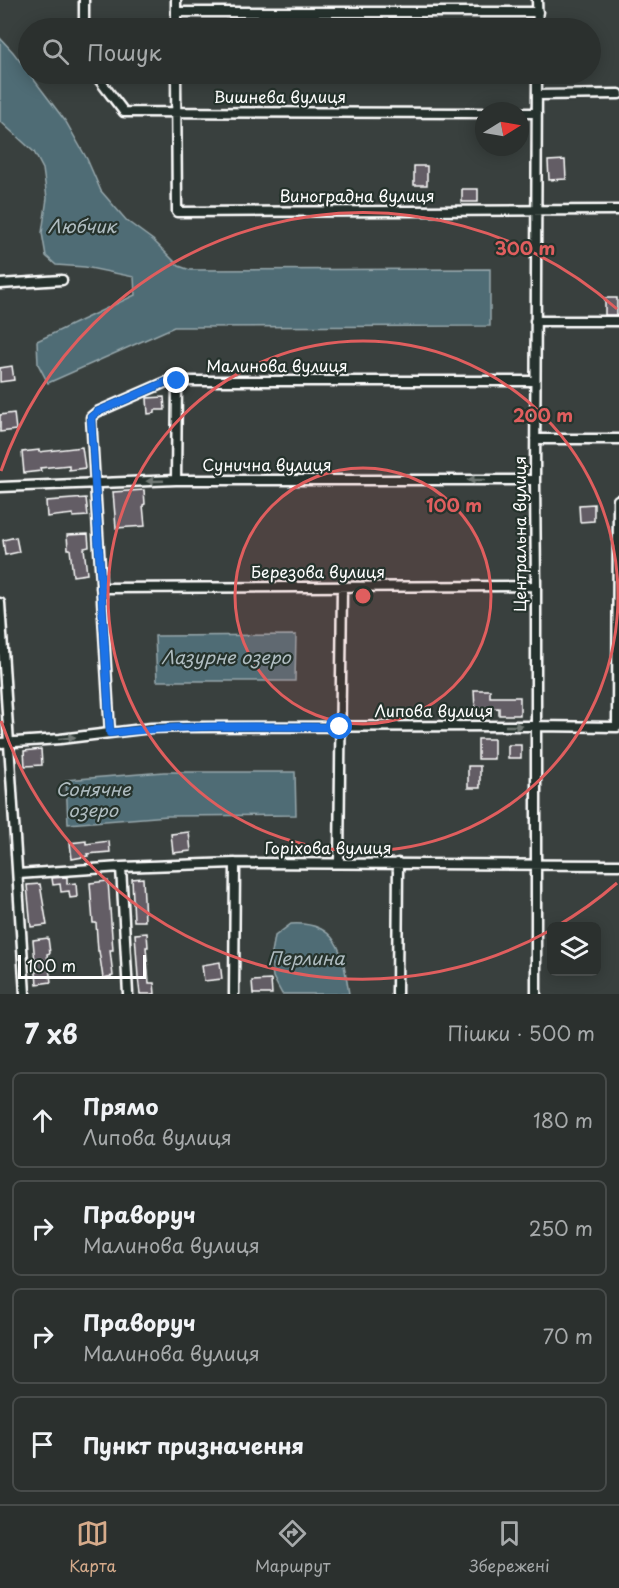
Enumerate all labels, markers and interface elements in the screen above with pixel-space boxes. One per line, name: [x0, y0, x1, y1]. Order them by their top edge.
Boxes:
search box: [18, 18, 601, 84]
icon: search: [39, 35, 72, 68]
text: Пошук: [87, 35, 162, 68]
street label: Вишнева вулиця: [214, 84, 346, 108]
north arrow: [475, 102, 529, 156]
street label: Виноградна вулиця: [279, 183, 435, 207]
water label: Любчик: [48, 212, 117, 239]
text: 300 m: [495, 234, 555, 261]
street label: Малинова вулиця: [206, 353, 348, 377]
route end: [163, 367, 189, 393]
text: 200 m: [513, 401, 573, 428]
street label: Сунична вулиця: [202, 452, 332, 476]
street label: Центральна вулиця: [507, 456, 531, 612]
one-way arrow: [467, 475, 486, 485]
one-way arrow: [146, 476, 165, 486]
text: 100 m: [426, 491, 482, 518]
street label: Березова вулиця: [251, 559, 385, 583]
centre of rings: [353, 586, 373, 606]
water label: Лазурне озеро: [161, 643, 292, 670]
street label: Липова вулиця: [375, 698, 494, 722]
route start: [326, 713, 352, 739]
one-way arrow: [504, 721, 523, 731]
one-way arrow: [58, 733, 77, 743]
water label: Сонячне озеро: [55, 775, 132, 823]
street label: Горіхова вулиця: [264, 835, 392, 859]
map controls: [547, 922, 601, 976]
button: layers: [547, 922, 601, 976]
water label: Перлина: [267, 944, 345, 971]
scale bar: [18, 952, 146, 980]
text: 100 m: [27, 953, 76, 977]
text: 7 хв: [24, 1014, 78, 1053]
text: Пішки · 500 m: [448, 1018, 595, 1048]
text: Прямо: [83, 1089, 158, 1122]
icon: ahead: [26, 1104, 59, 1137]
text: 180 m: [533, 1105, 593, 1135]
text: Липова вулиця: [83, 1122, 232, 1152]
text: Праворуч: [83, 1197, 196, 1230]
icon: right: [26, 1212, 59, 1245]
text: 250 m: [529, 1213, 593, 1243]
text: Малинова вулиця: [83, 1230, 260, 1260]
text: Праворуч: [83, 1305, 196, 1338]
icon: right: [26, 1320, 59, 1353]
text: 70 m: [543, 1321, 593, 1351]
text: Малинова вулиця: [83, 1338, 260, 1368]
icon: arrive: [26, 1428, 59, 1461]
text: Пункт призначення: [83, 1428, 304, 1461]
tab: Карта: [69, 1517, 116, 1577]
tab: Маршрут: [255, 1517, 331, 1577]
tab: Збережені: [469, 1517, 550, 1577]

